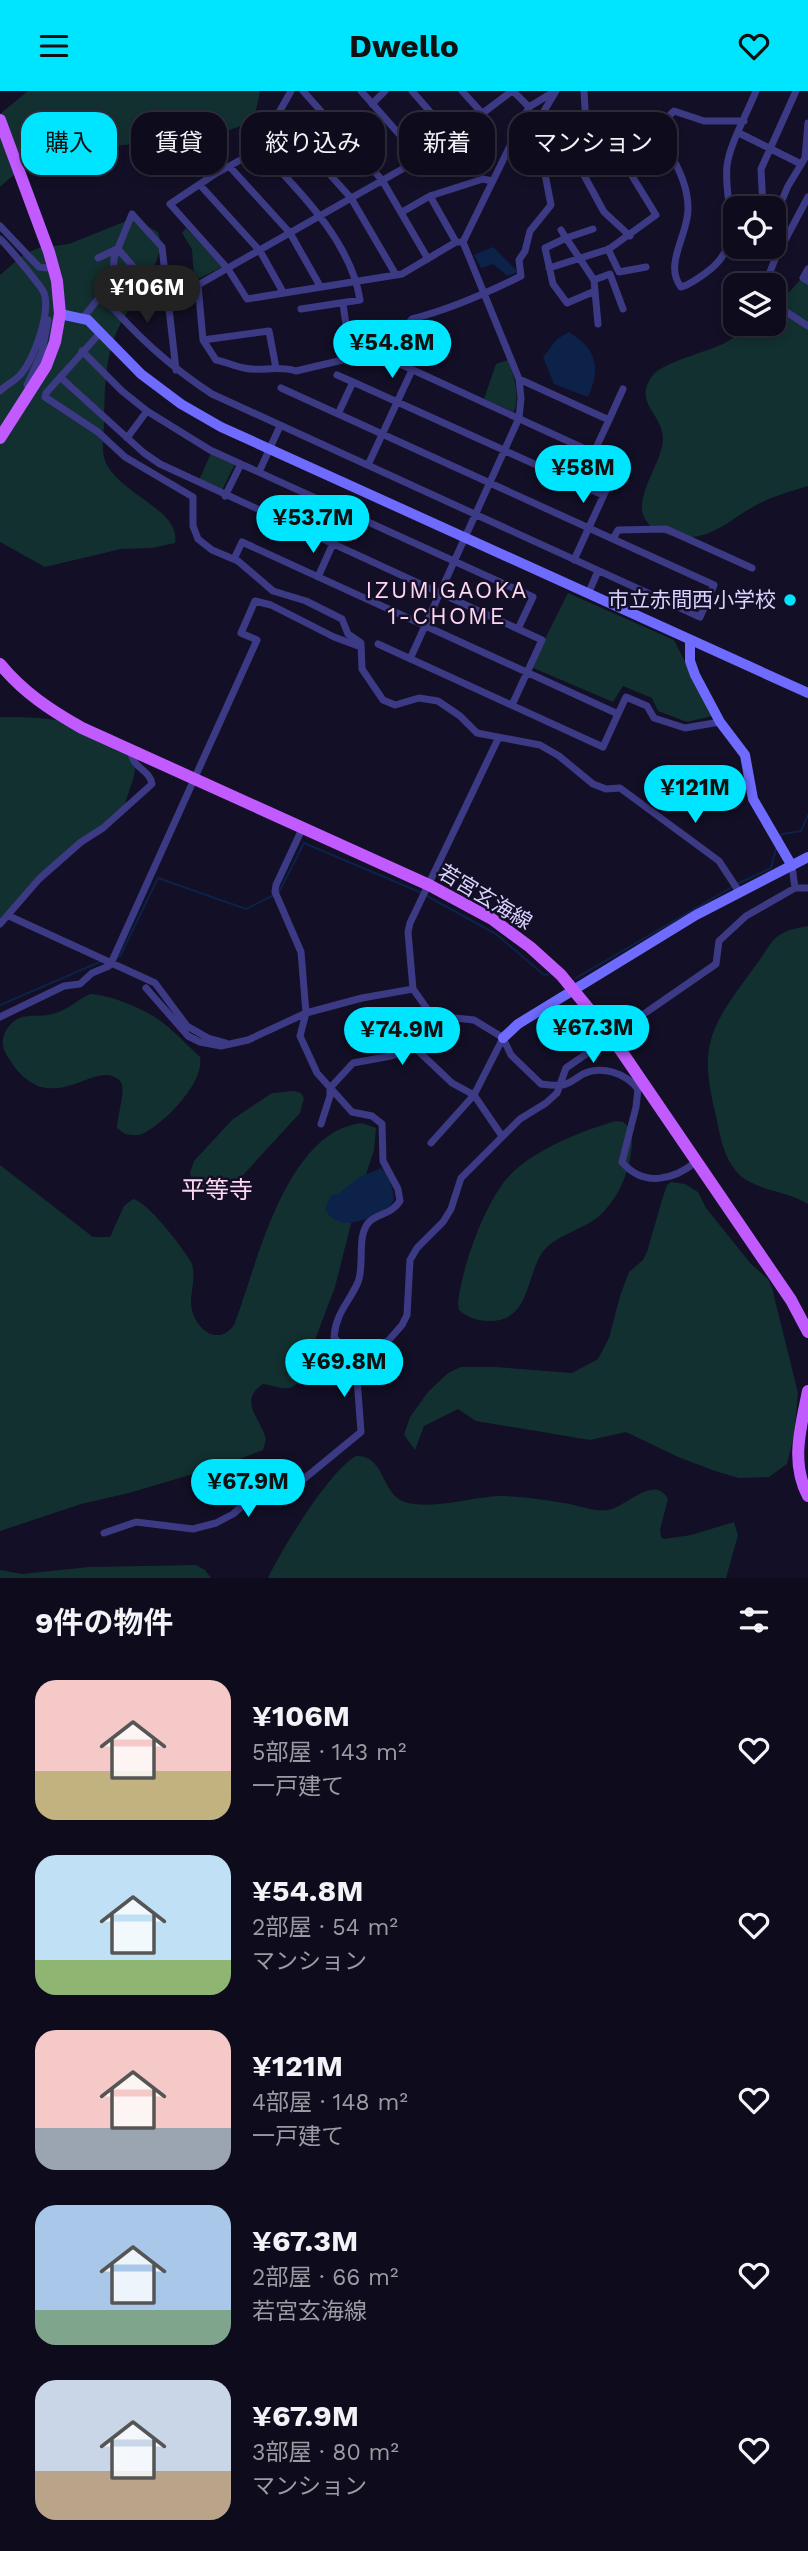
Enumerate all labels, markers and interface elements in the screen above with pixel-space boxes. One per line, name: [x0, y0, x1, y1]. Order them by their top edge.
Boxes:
icon: menu: [35, 27, 73, 65]
text: Dwello: [349, 27, 459, 65]
icon: heart: [735, 27, 773, 65]
chip: 購入: [21, 112, 117, 175]
chip: 賃貸: [131, 112, 227, 175]
chip: 絞り込み: [241, 112, 385, 175]
chip: 新着: [399, 112, 495, 175]
chip: マンション: [509, 112, 677, 175]
map controls: [723, 196, 786, 336]
button: locate: [723, 196, 786, 259]
pin: ¥106M: [98, 265, 196, 325]
button: layers: [723, 273, 786, 336]
text: ¥106M: [109, 274, 185, 301]
pin: ¥54.8M: [335, 321, 449, 380]
text: ¥54.8M: [349, 329, 435, 356]
pin: ¥58M: [542, 445, 624, 505]
text: ¥58M: [551, 454, 615, 481]
pin: ¥53.7M: [256, 496, 370, 555]
text: ¥53.7M: [272, 504, 354, 531]
district label: IZUMIGAOKA 1-CHOME: [366, 577, 528, 630]
place label: 市立赤間西小学校: [608, 587, 776, 612]
marker: 市立赤間西小学校: [782, 592, 798, 608]
pin: ¥121M: [646, 765, 744, 825]
text: ¥121M: [660, 774, 730, 801]
street label: 若宮玄海線: [434, 859, 537, 934]
pin: ¥67.3M: [536, 1005, 650, 1065]
pin: ¥74.9M: [345, 1007, 459, 1067]
text: ¥67.3M: [552, 1014, 634, 1041]
text: ¥74.9M: [360, 1016, 444, 1043]
district label: 平等寺: [181, 1176, 253, 1204]
pin: ¥69.8M: [287, 1339, 401, 1399]
text: ¥69.8M: [301, 1348, 387, 1375]
pin: ¥67.9M: [191, 1459, 305, 1519]
text: ¥67.9M: [207, 1468, 289, 1495]
icon: filters: [735, 1601, 773, 1639]
text: 9件の物件: [35, 1605, 173, 1640]
text: ¥106M: [252, 1698, 350, 1733]
icon: home: [91, 1708, 175, 1792]
icon: heart: [735, 1731, 773, 1769]
text: 5部屋 · 143 m²: [252, 1739, 406, 1766]
text: 一戸建て: [252, 1773, 344, 1800]
text: ¥54.8M: [252, 1873, 364, 1908]
icon: home: [91, 1883, 175, 1967]
icon: heart: [735, 1906, 773, 1944]
text: 2部屋 · 54 m²: [252, 1914, 398, 1941]
text: マンション: [252, 1948, 367, 1975]
text: ¥121M: [252, 2048, 343, 2083]
icon: home: [91, 2058, 175, 2142]
icon: heart: [735, 2081, 773, 2119]
text: 4部屋 · 148 m²: [252, 2089, 408, 2116]
text: 一戸建て: [252, 2123, 344, 2150]
text: ¥67.3M: [252, 2223, 358, 2258]
icon: home: [91, 2233, 175, 2317]
icon: heart: [735, 2256, 773, 2294]
text: 2部屋 · 66 m²: [252, 2264, 398, 2291]
text: 若宮玄海線: [252, 2298, 367, 2325]
text: ¥67.9M: [252, 2398, 359, 2433]
icon: home: [91, 2408, 175, 2492]
icon: heart: [735, 2431, 773, 2469]
text: 3部屋 · 80 m²: [252, 2439, 399, 2466]
text: マンション: [252, 2473, 367, 2500]

